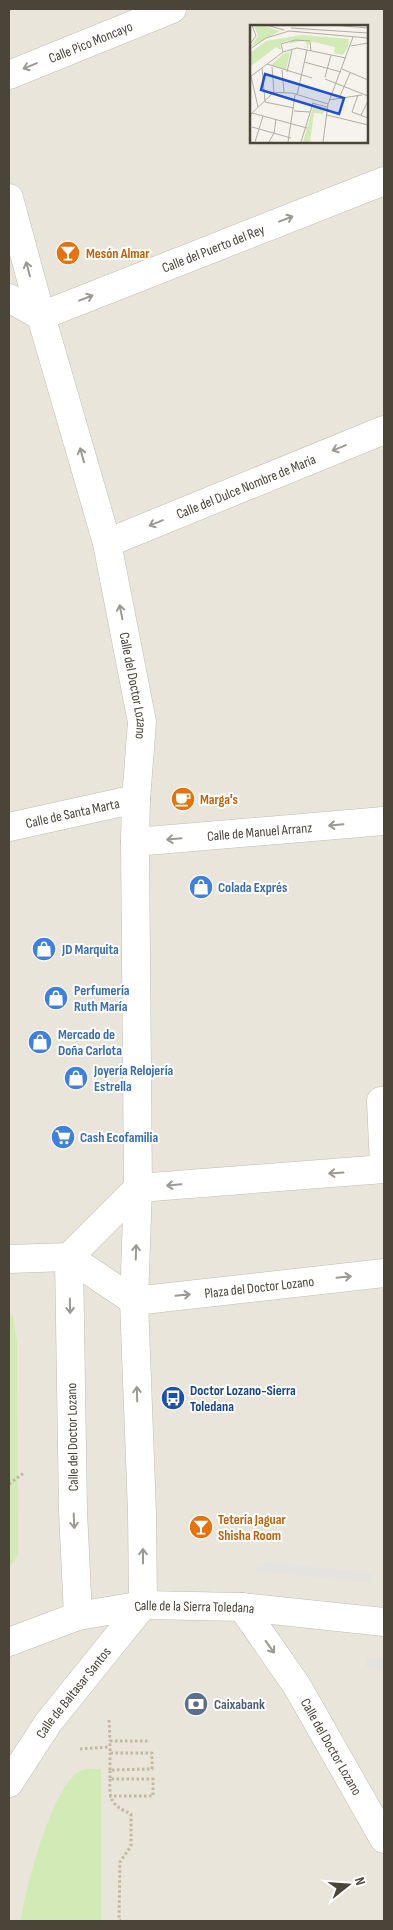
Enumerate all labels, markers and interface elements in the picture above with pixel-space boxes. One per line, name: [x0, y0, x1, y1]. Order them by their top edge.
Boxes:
street label: Calle Pico Moncayo: [46, 18, 135, 67]
inset map: [250, 25, 368, 142]
one-way arrow: [23, 62, 38, 72]
one-way arrow: [278, 214, 293, 223]
street label: Calle del Puerto del Rey: [160, 221, 268, 277]
bar icon: Mesón Almar: [55, 240, 81, 266]
place label: Mesón Almar: [86, 245, 150, 262]
one-way arrow: [23, 261, 32, 277]
one-way arrow: [78, 293, 93, 302]
one-way arrow: [332, 444, 347, 453]
one-way arrow: [76, 447, 86, 463]
street label: Calle del Dulce Nombre de María: [174, 451, 318, 523]
one-way arrow: [149, 518, 164, 528]
one-way arrow: [115, 605, 125, 621]
street label: Calle del Doctor Lozano: [116, 631, 150, 740]
cafe icon: Marga's: [170, 786, 196, 812]
place label: Marga's: [200, 791, 238, 808]
street label: Calle de Santa Marta: [24, 795, 121, 832]
street label: Calle de Manuel Arranz: [206, 819, 313, 845]
one-way arrow: [328, 821, 344, 830]
one-way arrow: [166, 834, 182, 844]
shop icon: Colada Exprés: [188, 874, 214, 900]
place label: Colada Exprés: [218, 879, 287, 896]
shop icon: JD Marquita: [31, 936, 57, 962]
place label: JD Marquita: [61, 941, 119, 958]
place label: Perfumería Ruth María: [74, 982, 130, 1015]
shop icon: Perfumería Ruth María: [43, 985, 69, 1011]
place label: Mercado de Doña Carlota: [58, 1026, 122, 1059]
shop icon: Mercado de Doña Carlota: [27, 1029, 53, 1055]
place label: Joyería Relojería Estrella: [93, 1062, 173, 1095]
shop icon: Joyería Relojería Estrella: [63, 1065, 89, 1091]
supermarket icon: Cash Ecofamilia: [50, 1124, 76, 1150]
place label: Cash Ecofamilia: [80, 1129, 158, 1146]
one-way arrow: [328, 1168, 344, 1178]
one-way arrow: [166, 1180, 182, 1190]
one-way arrow: [131, 1244, 140, 1260]
street label: Plaza del Doctor Lozano: [203, 1273, 315, 1302]
one-way arrow: [336, 1273, 352, 1282]
one-way arrow: [174, 1291, 190, 1300]
one-way arrow: [65, 1297, 74, 1313]
street label: Calle del Doctor Lozano: [63, 1382, 82, 1491]
place label: Doctor Lozano-Sierra Toledana: [190, 1382, 296, 1415]
bus stop icon: Doctor Lozano-Sierra Toledana: [160, 1385, 186, 1411]
one-way arrow: [132, 1386, 142, 1402]
place label: Tetería Jaguar Shisha Room: [218, 1511, 286, 1544]
one-way arrow: [69, 1512, 78, 1528]
bar icon: Tetería Jaguar Shisha Room: [188, 1514, 214, 1540]
one-way arrow: [138, 1548, 148, 1564]
street label: Calle de la Sierra Toledana: [133, 1597, 255, 1617]
one-way arrow: [265, 1640, 275, 1654]
street label: Calle de Baltasar Santos: [32, 1644, 115, 1742]
bank icon: Caixabank: [183, 1691, 209, 1717]
street label: Calle del Doctor Lozano: [297, 1695, 365, 1799]
place label: Caixabank: [214, 1696, 265, 1713]
north arrow: [323, 1860, 373, 1910]
text: N: [351, 1875, 369, 1887]

